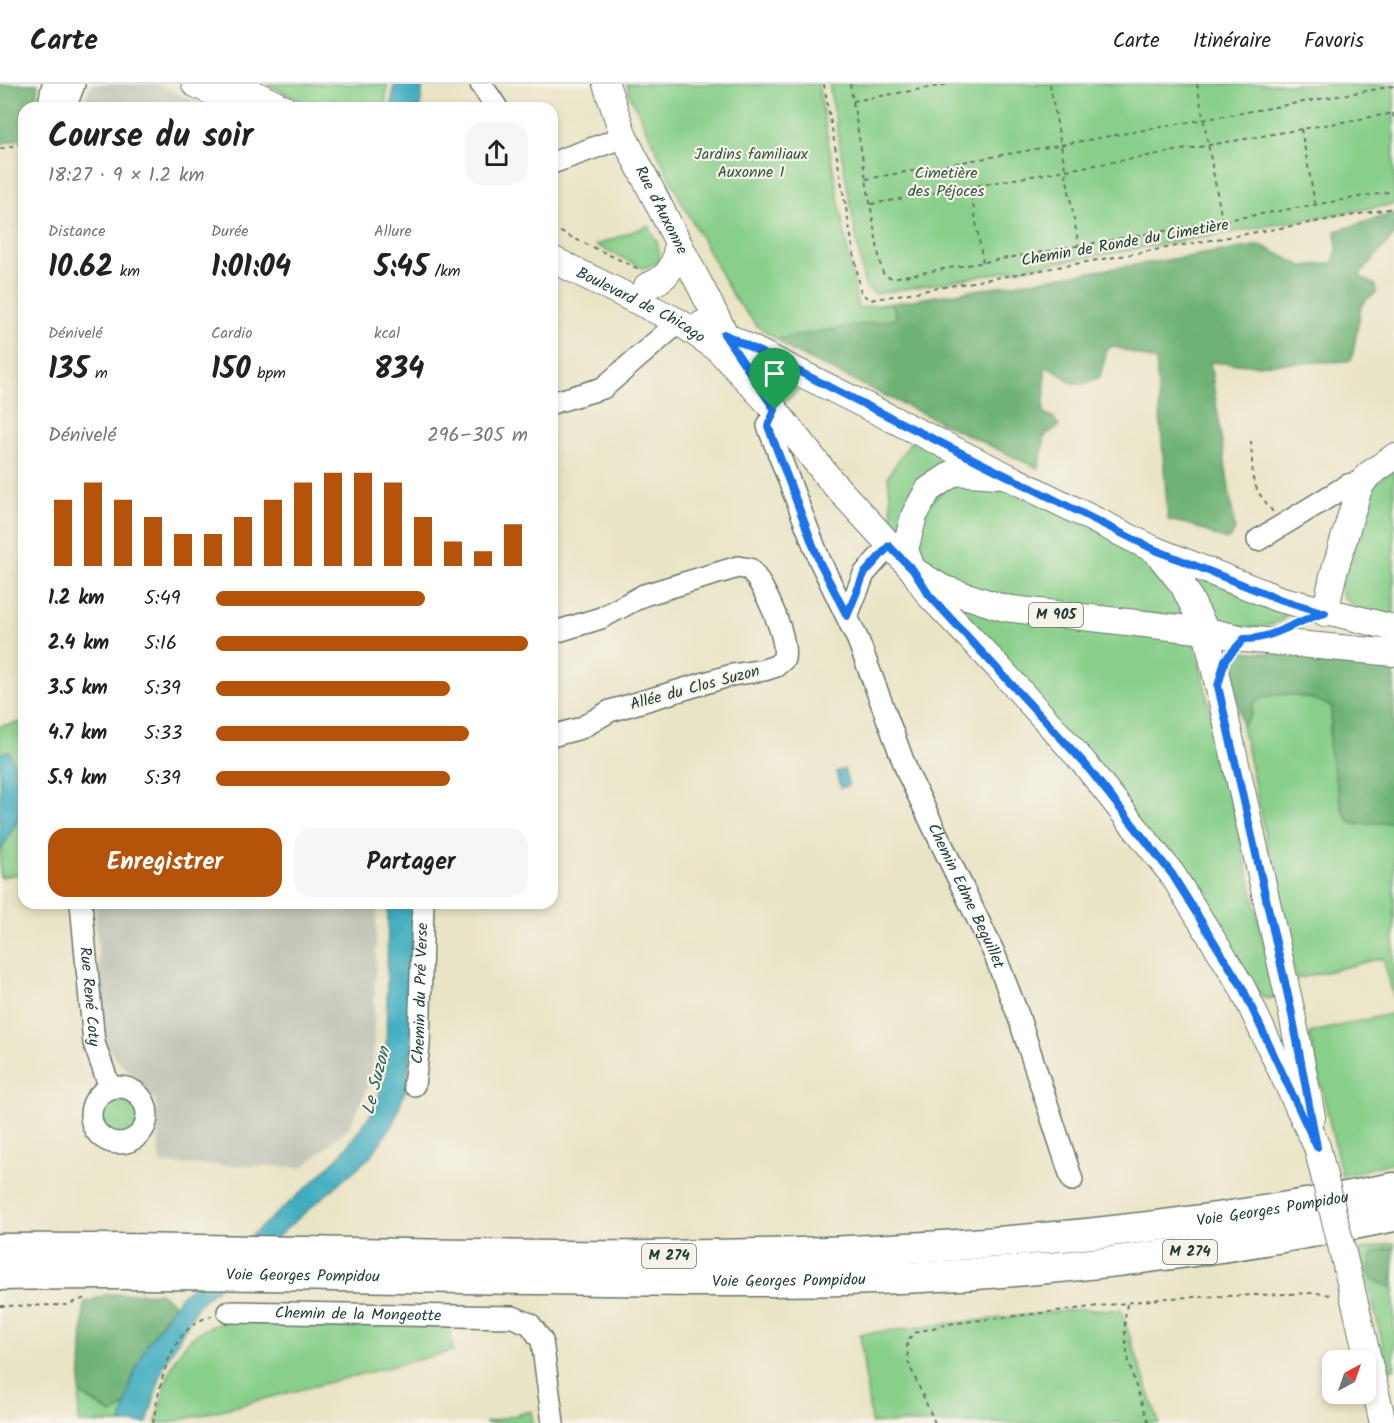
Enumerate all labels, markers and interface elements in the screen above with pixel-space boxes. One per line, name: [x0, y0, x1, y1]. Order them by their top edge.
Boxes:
text: Carte: [30, 19, 98, 64]
text: Carte: [1113, 25, 1160, 58]
text: Itinéraire: [1193, 25, 1271, 58]
text: Favoris: [1304, 25, 1364, 58]
text: Course du soir: [48, 111, 253, 164]
button: share: [465, 122, 528, 185]
park label: Jardins familiaux Auxonne 1: [694, 142, 809, 185]
text: 18:27 · 9 × 1.2 km: [48, 160, 204, 192]
street label: Rue d'Auxonne: [628, 161, 695, 259]
park label: Cimetière des Péjoces: [908, 161, 984, 204]
street label: Chemin de Ronde du Cimetière: [1019, 212, 1231, 274]
text: Distance: [48, 219, 106, 244]
text: Durée: [211, 219, 249, 244]
text: Allure: [374, 219, 412, 244]
text: 10.62: [48, 244, 113, 292]
text: 1:01:04: [211, 244, 291, 292]
text: 5:45: [374, 244, 428, 292]
text: km: [113, 259, 140, 284]
text: /km: [428, 259, 460, 284]
street label: Boulevard de Chicago: [572, 260, 711, 349]
text: Dénivelé: [48, 321, 103, 346]
text: Cardio: [211, 321, 252, 346]
text: kcal: [374, 321, 400, 346]
text: 135: [48, 346, 89, 394]
text: 150: [211, 346, 251, 394]
text: 834: [374, 346, 424, 394]
pin: [749, 348, 800, 410]
icon: arrive: [758, 357, 791, 390]
text: m: [89, 361, 108, 386]
text: bpm: [251, 361, 286, 386]
text: Dénivelé: [48, 420, 116, 452]
text: 296–305 m: [427, 420, 528, 452]
text: 1.2 km: [48, 583, 104, 615]
text: 5:49: [144, 583, 180, 615]
road number: M 905: [1029, 603, 1083, 627]
text: 2.4 km: [48, 628, 109, 660]
text: 5:16: [144, 628, 177, 660]
street label: Allée du Clos Suzon: [627, 659, 763, 717]
text: 3.5 km: [48, 673, 108, 705]
text: 5:39: [144, 673, 181, 705]
text: 4.7 km: [48, 718, 107, 750]
text: 5:33: [144, 718, 183, 750]
text: 5.9 km: [48, 763, 107, 795]
text: 5:39: [144, 763, 181, 795]
street label: Chemin Edme Beguillet: [921, 819, 1012, 973]
button: Enregistrer: [48, 828, 282, 897]
button: Partager: [294, 828, 528, 897]
street label: Chemin du Pré Verse: [404, 922, 435, 1066]
street label: Rue René Coty: [73, 946, 107, 1048]
water label: Le Suzon: [355, 1043, 400, 1118]
street label: Voie Georges Pompidou: [1195, 1184, 1351, 1233]
road number: M 274: [1163, 1240, 1217, 1264]
road number: M 274: [642, 1244, 696, 1268]
street label: Voie Georges Pompidou: [226, 1262, 380, 1289]
street label: Voie Georges Pompidou: [712, 1267, 867, 1294]
street label: Chemin de la Mongeotte: [275, 1300, 441, 1328]
north arrow: [1322, 1350, 1376, 1404]
map controls: [1322, 1350, 1376, 1404]

